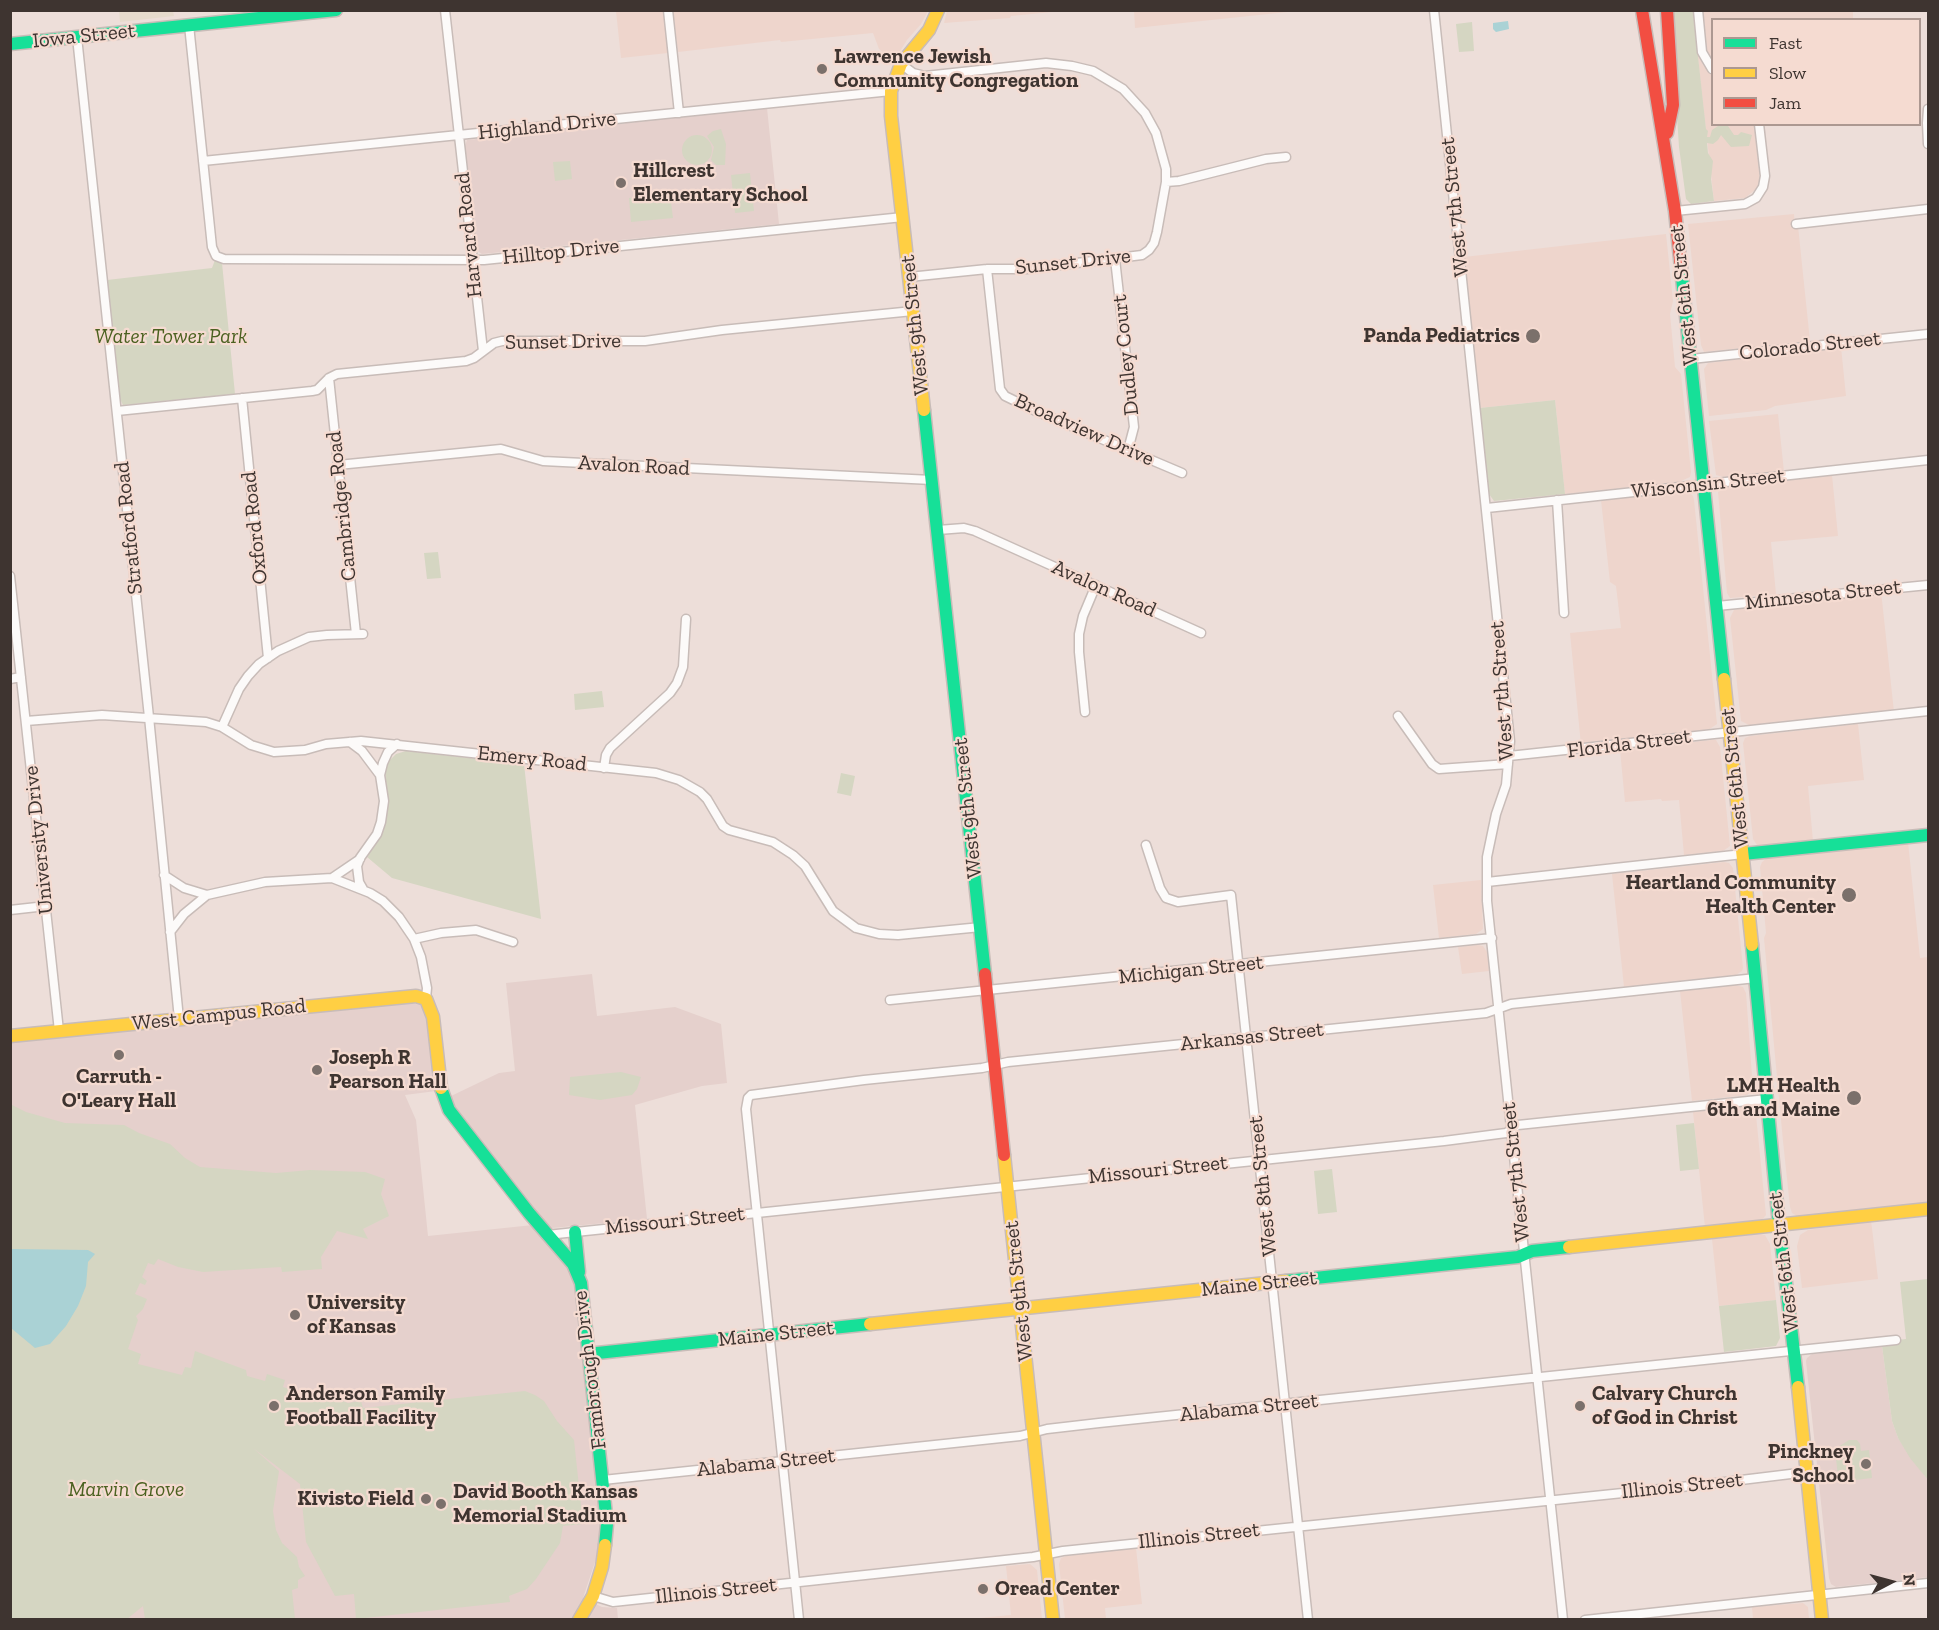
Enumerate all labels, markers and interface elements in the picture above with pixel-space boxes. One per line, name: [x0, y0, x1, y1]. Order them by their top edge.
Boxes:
street label: Iowa Street: [31, 18, 137, 54]
legend: [1711, 18, 1921, 126]
text: Fast: [1769, 32, 1802, 54]
place label: Lawrence Jewish Community Congregation: [834, 44, 1079, 94]
marker: Lawrence Jewish Community Congregation: [815, 62, 829, 76]
text: Slow: [1769, 62, 1806, 84]
text: Jam: [1769, 92, 1801, 114]
street label: Highland Drive: [477, 106, 617, 146]
street label: West 7th Street: [1435, 136, 1475, 278]
place label: Hillcrest Elementary School: [633, 158, 808, 208]
street label: Harvard Road: [450, 171, 488, 299]
marker: Hillcrest Elementary School: [614, 176, 628, 190]
street label: West 6th Street: [1664, 224, 1704, 366]
street label: Hilltop Drive: [501, 233, 621, 271]
street label: Sunset Drive: [1014, 243, 1132, 281]
street label: West 9th Street: [895, 254, 935, 396]
street label: Dudley Court: [1107, 293, 1145, 417]
place label: Panda Pediatrics: [1363, 323, 1520, 349]
park label: Water Tower Park: [95, 324, 247, 350]
street label: Colorado Street: [1738, 326, 1882, 366]
marker: Panda Pediatrics: [1524, 327, 1542, 345]
street label: Sunset Drive: [505, 328, 621, 356]
street label: Broadview Drive: [1010, 388, 1158, 472]
street label: Cambridge Road: [322, 430, 362, 582]
street label: Avalon Road: [578, 450, 690, 482]
street label: Stratford Road: [110, 460, 148, 596]
street label: Wisconsin Street: [1630, 463, 1786, 505]
street label: Oxford Road: [237, 470, 273, 586]
street label: Avalon Road: [1048, 555, 1160, 623]
street label: Minnesota Street: [1744, 574, 1902, 616]
street label: West 7th Street: [1485, 620, 1519, 762]
street label: West 6th Street: [1715, 707, 1755, 849]
street label: Florida Street: [1566, 724, 1692, 764]
street label: West 9th Street: [948, 737, 988, 879]
street label: Emery Road: [476, 741, 588, 777]
street label: University Drive: [19, 765, 59, 915]
place label: Heartland Community Health Center: [1625, 870, 1836, 920]
marker: Heartland Community Health Center: [1840, 886, 1858, 904]
street label: Michigan Street: [1117, 950, 1265, 990]
street label: West Campus Road: [131, 993, 307, 1037]
street label: Arkansas Street: [1179, 1017, 1325, 1057]
place label: Joseph R Pearson Hall: [329, 1045, 447, 1095]
marker: Carruth - O'Leary Hall: [112, 1048, 126, 1062]
marker: Joseph R Pearson Hall: [310, 1063, 324, 1077]
place label: Carruth - O'Leary Hall: [62, 1064, 176, 1114]
place label: LMH Health 6th and Maine: [1707, 1073, 1840, 1123]
marker: LMH Health 6th and Maine: [1845, 1089, 1863, 1107]
street label: West 7th Street: [1496, 1101, 1536, 1243]
street label: West 8th Street: [1243, 1114, 1283, 1258]
street label: Missouri Street: [1087, 1150, 1229, 1190]
street label: West 6th Street: [1763, 1190, 1805, 1334]
street label: Missouri Street: [604, 1201, 746, 1241]
street label: West 9th Street: [999, 1220, 1039, 1362]
street label: Maine Street: [1200, 1265, 1318, 1303]
street label: Fambrough Drive: [568, 1289, 612, 1451]
place label: University of Kansas: [307, 1290, 405, 1340]
marker: University of Kansas: [288, 1308, 302, 1322]
street label: Maine Street: [717, 1315, 835, 1353]
place label: Anderson Family Football Facility: [286, 1381, 445, 1431]
place label: Calvary Church of God in Christ: [1592, 1381, 1737, 1431]
street label: Alabama Street: [1179, 1388, 1319, 1428]
marker: Anderson Family Football Facility: [267, 1399, 281, 1413]
marker: Calvary Church of God in Christ: [1573, 1399, 1587, 1413]
place label: Pinckney School: [1768, 1439, 1854, 1489]
street label: Alabama Street: [696, 1443, 836, 1483]
marker: Pinckney School: [1859, 1457, 1873, 1471]
street label: Illinois Street: [1620, 1467, 1744, 1505]
park label: Marvin Grove: [68, 1477, 184, 1503]
place label: David Booth Kansas Memorial Stadium: [453, 1479, 638, 1529]
place label: Kivisto Field: [297, 1486, 414, 1512]
marker: Kivisto Field: [419, 1492, 433, 1506]
marker: David Booth Kansas Memorial Stadium: [434, 1497, 448, 1511]
street label: Illinois Street: [1137, 1517, 1261, 1555]
north arrow: [1861, 1552, 1921, 1612]
street label: Illinois Street: [654, 1572, 778, 1610]
text: N: [1899, 1573, 1919, 1587]
place label: Oread Center: [995, 1576, 1120, 1602]
marker: Oread Center: [976, 1582, 990, 1596]

